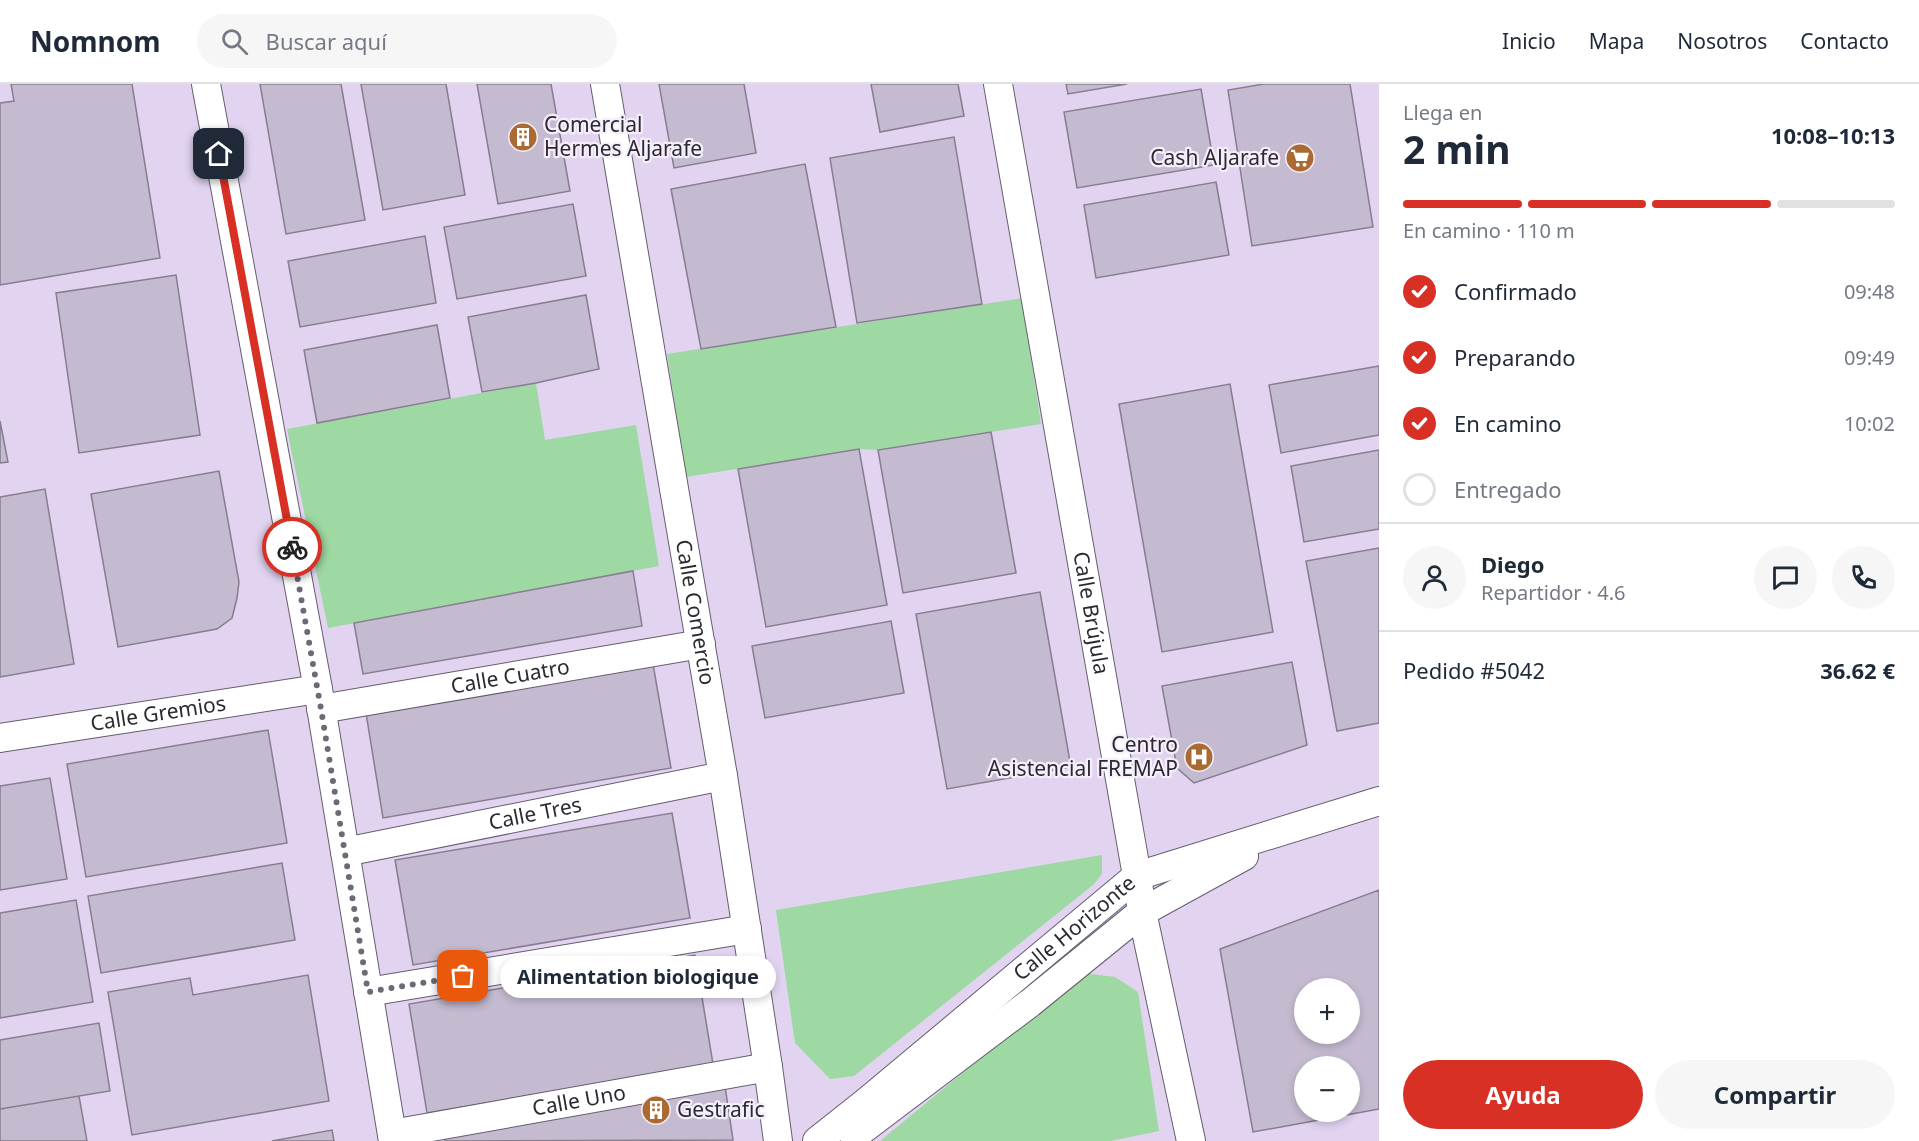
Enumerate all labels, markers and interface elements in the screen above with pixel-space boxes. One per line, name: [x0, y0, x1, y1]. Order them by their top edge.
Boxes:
search box: [197, 14, 617, 68]
text: Nomnom: [30, 22, 161, 60]
icon: search: [218, 25, 251, 58]
text: Buscar aquí: [266, 26, 387, 56]
text: Inicio: [1502, 27, 1556, 55]
text: Mapa: [1589, 27, 1644, 55]
text: Nosotros: [1677, 27, 1767, 55]
text: Contacto: [1800, 27, 1889, 55]
text: Llega en: [1403, 99, 1482, 126]
place label: Comercial Hermes Aljarafe: [544, 110, 702, 162]
text: 10:08–10:13: [1771, 120, 1895, 150]
building icon: Comercial Hermes Aljarafe: [507, 121, 539, 153]
text: 2 min: [1403, 122, 1510, 175]
pin: [193, 128, 244, 179]
icon: home: [202, 137, 235, 170]
supermarket icon: Cash Aljarafe: [1284, 142, 1316, 174]
place label: Cash Aljarafe: [1150, 143, 1279, 171]
text: En camino · 110 m: [1403, 217, 1575, 244]
icon: check: [1403, 275, 1436, 308]
text: Confirmado: [1454, 276, 1577, 306]
text: 09:48: [1844, 278, 1895, 305]
icon: check: [1403, 341, 1436, 374]
text: Preparando: [1454, 342, 1576, 372]
text: 09:49: [1844, 344, 1895, 371]
icon: check: [1403, 407, 1436, 440]
text: En camino: [1454, 408, 1562, 438]
text: 10:02: [1844, 410, 1895, 437]
text: Entregado: [1454, 474, 1562, 504]
courier: [262, 517, 322, 577]
icon: bike: [276, 531, 309, 564]
street label: Calle Comercio: [670, 537, 722, 687]
button: person: [1403, 546, 1466, 609]
button: chat: [1754, 546, 1817, 609]
button: phone: [1832, 546, 1895, 609]
street label: Calle Brújula: [1067, 549, 1116, 676]
text: Diego: [1481, 549, 1544, 579]
text: Repartidor · 4.6: [1481, 579, 1626, 606]
street label: Calle Cuatro: [449, 652, 572, 700]
text: Pedido #5042: [1403, 655, 1545, 685]
text: 36.62 €: [1820, 655, 1895, 685]
street label: Calle Gremios: [88, 688, 228, 737]
place label: Centro Asistencial FREMAP: [988, 730, 1178, 782]
hospital icon: Centro Asistencial FREMAP: [1183, 741, 1215, 773]
street label: Calle Tres: [486, 790, 584, 836]
street label: Calle Horizonte: [1007, 868, 1141, 986]
pin: [437, 950, 488, 1001]
callout: Alimentation biologique: [499, 955, 775, 997]
icon: bag: [446, 959, 479, 992]
text: Alimentation biologique: [517, 963, 759, 990]
map controls: [1294, 978, 1360, 1122]
button: +: [1294, 978, 1360, 1044]
button: −: [1294, 1056, 1360, 1122]
button: Ayuda: [1403, 1060, 1643, 1129]
button: Compartir: [1655, 1060, 1895, 1129]
street label: Calle Uno: [530, 1078, 628, 1122]
building icon: Gestrafic: [640, 1094, 672, 1126]
place label: Gestrafic: [677, 1095, 765, 1123]

